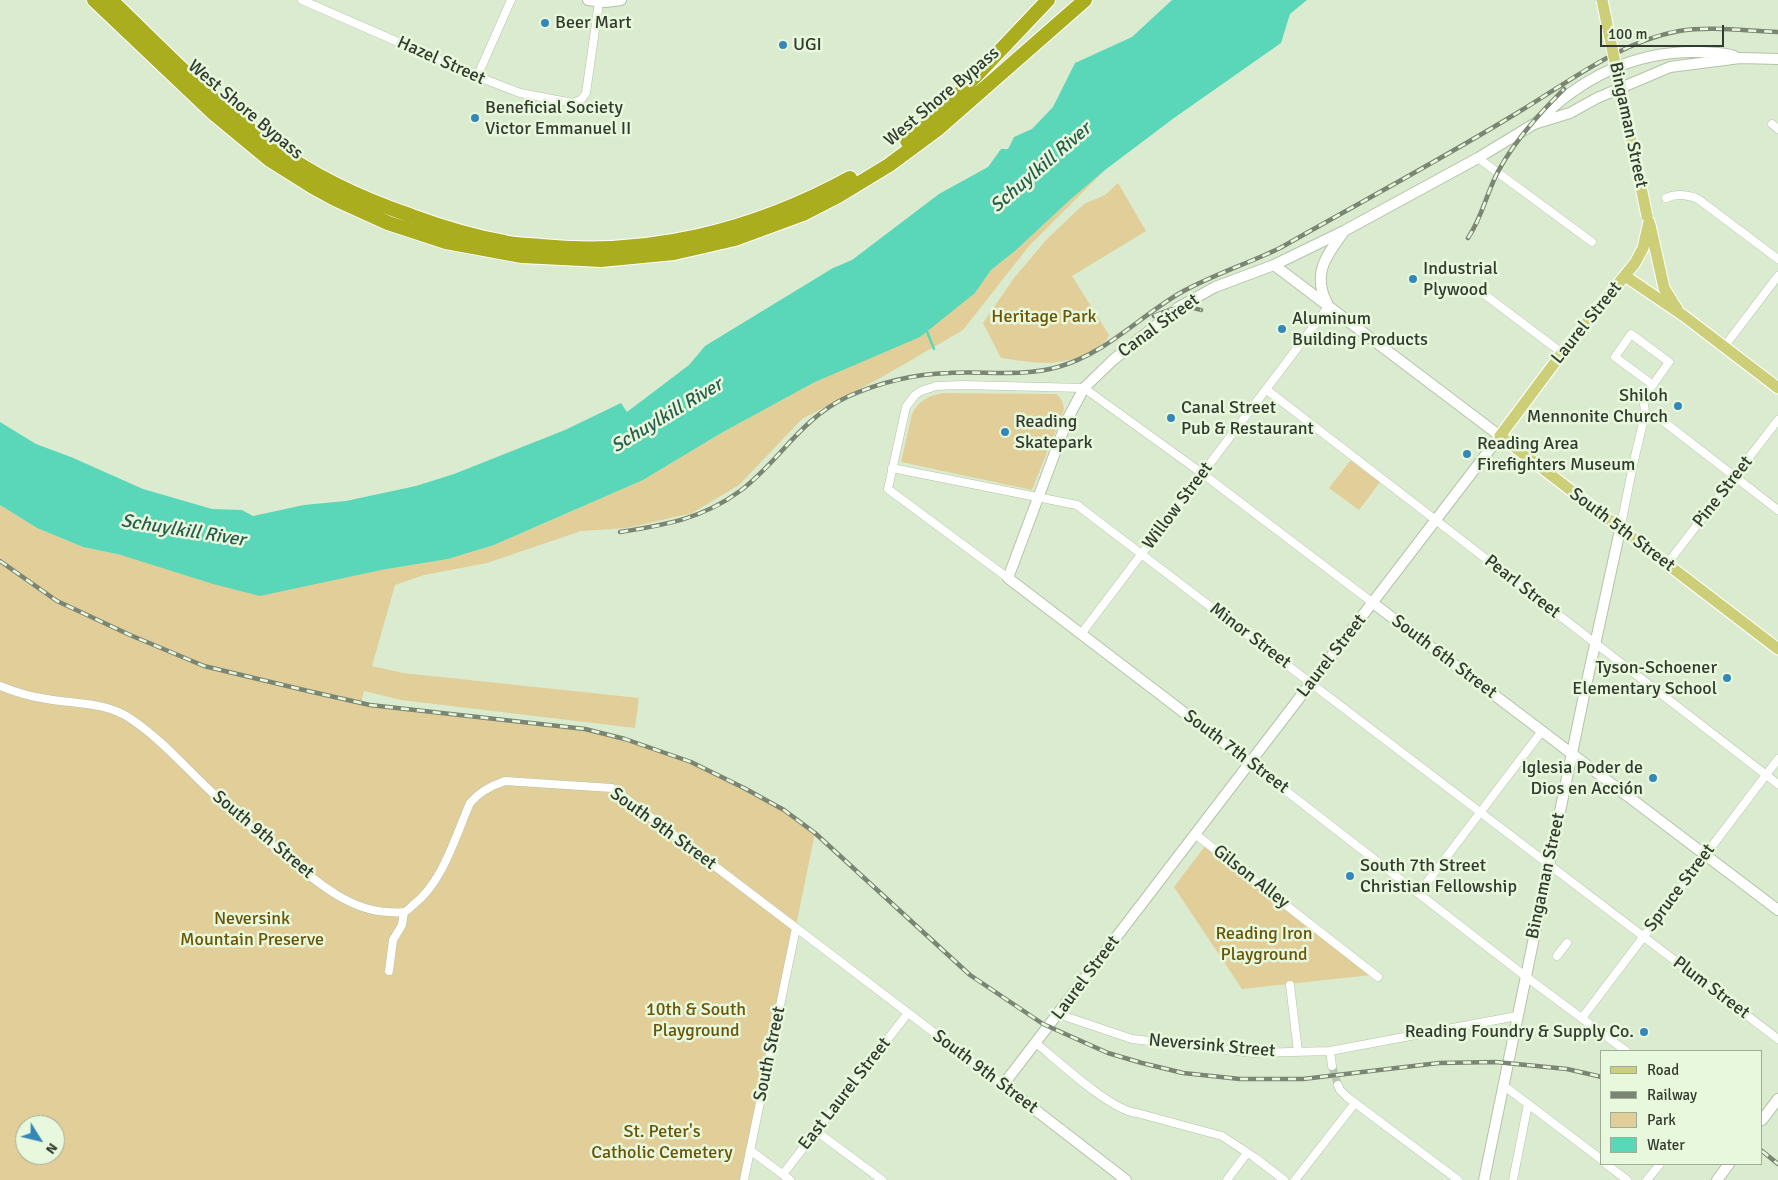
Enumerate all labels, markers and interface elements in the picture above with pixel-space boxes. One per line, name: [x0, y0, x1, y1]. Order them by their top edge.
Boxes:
place label: Beer Mart: [555, 12, 631, 34]
scale bar: [1603, 15, 1727, 47]
marker: Beer Mart: [539, 17, 551, 29]
text: 100 m: [1608, 25, 1648, 43]
street label: Hazel Street: [394, 32, 488, 90]
place label: UGI: [793, 34, 822, 56]
marker: UGI: [777, 39, 789, 51]
street label: West Shore Bypass: [880, 43, 1004, 151]
street label: West Shore Bypass: [183, 56, 307, 164]
street label: Bingaman Street: [1604, 60, 1652, 190]
place label: Beneficial Society Victor Emmanuel II: [485, 97, 631, 140]
marker: Beneficial Society Victor Emmanuel II: [469, 112, 481, 124]
water label: Schuylkill River: [986, 118, 1096, 218]
place label: Industrial Plywood: [1423, 258, 1498, 300]
marker: Industrial Plywood: [1407, 273, 1419, 285]
street label: Laurel Street: [1547, 277, 1627, 369]
street label: Canal Street: [1114, 289, 1204, 363]
park label: Heritage Park: [991, 306, 1097, 328]
place label: Aluminum Building Products: [1292, 308, 1428, 350]
marker: Aluminum Building Products: [1276, 323, 1288, 335]
water label: Schuylkill River: [607, 374, 727, 458]
place label: Shiloh Mennonite Church: [1527, 385, 1668, 428]
place label: Canal Street Pub & Restaurant: [1181, 397, 1314, 439]
marker: Shiloh Mennonite Church: [1672, 400, 1684, 412]
place label: Reading Skatepark: [1015, 411, 1092, 454]
marker: Canal Street Pub & Restaurant: [1165, 412, 1177, 424]
marker: Reading Skatepark: [999, 426, 1011, 438]
place label: Reading Area Firefighters Museum: [1477, 433, 1635, 476]
marker: Reading Area Firefighters Museum: [1461, 448, 1473, 460]
street label: Pine Street: [1688, 452, 1758, 532]
street label: Willow Street: [1138, 458, 1218, 554]
street label: South 5th Street: [1565, 483, 1679, 577]
water label: Schuylkill River: [119, 510, 247, 552]
street label: Pearl Street: [1480, 551, 1564, 623]
street label: Minor Street: [1205, 598, 1295, 674]
street label: Laurel Street: [1293, 610, 1371, 702]
street label: South 6th Street: [1387, 610, 1501, 704]
place label: Tyson-Schoener Elementary School: [1572, 657, 1717, 700]
marker: Tyson-Schoener Elementary School: [1721, 672, 1733, 684]
street label: South 7th Street: [1179, 705, 1293, 799]
place label: Iglesia Poder de Dios en Acción: [1521, 757, 1643, 800]
marker: Iglesia Poder de Dios en Acción: [1647, 772, 1659, 784]
street label: South 9th Street: [606, 783, 720, 875]
street label: South 9th Street: [208, 786, 318, 884]
street label: Bingaman Street: [1522, 811, 1570, 941]
street label: Gilson Alley: [1209, 840, 1293, 914]
street label: Spruce Street: [1640, 840, 1720, 936]
place label: South 7th Street Christian Fellowship: [1360, 855, 1517, 898]
marker: South 7th Street Christian Fellowship: [1344, 870, 1356, 882]
park label: Neversink Mountain Preserve: [180, 908, 324, 951]
park label: Reading Iron Playground: [1215, 923, 1313, 966]
street label: Laurel Street: [1047, 932, 1125, 1024]
street label: Plum Street: [1668, 952, 1754, 1024]
park label: 10th & South Playground: [646, 999, 746, 1042]
street label: South Street: [749, 1005, 791, 1103]
place label: Reading Foundry & Supply Co.: [1405, 1021, 1634, 1043]
street label: South 9th Street: [928, 1025, 1042, 1119]
marker: Reading Foundry & Supply Co.: [1638, 1026, 1650, 1038]
street label: Neversink Street: [1148, 1030, 1276, 1062]
street label: East Laurel Street: [794, 1033, 896, 1155]
legend: [1600, 1050, 1763, 1165]
text: Road: [1647, 1061, 1679, 1079]
text: Railway: [1647, 1086, 1697, 1104]
text: Park: [1647, 1111, 1676, 1129]
north arrow: [15, 1115, 65, 1165]
park label: St. Peter's Catholic Cemetery: [591, 1121, 733, 1164]
text: Water: [1647, 1136, 1685, 1154]
text: N: [42, 1140, 61, 1157]

